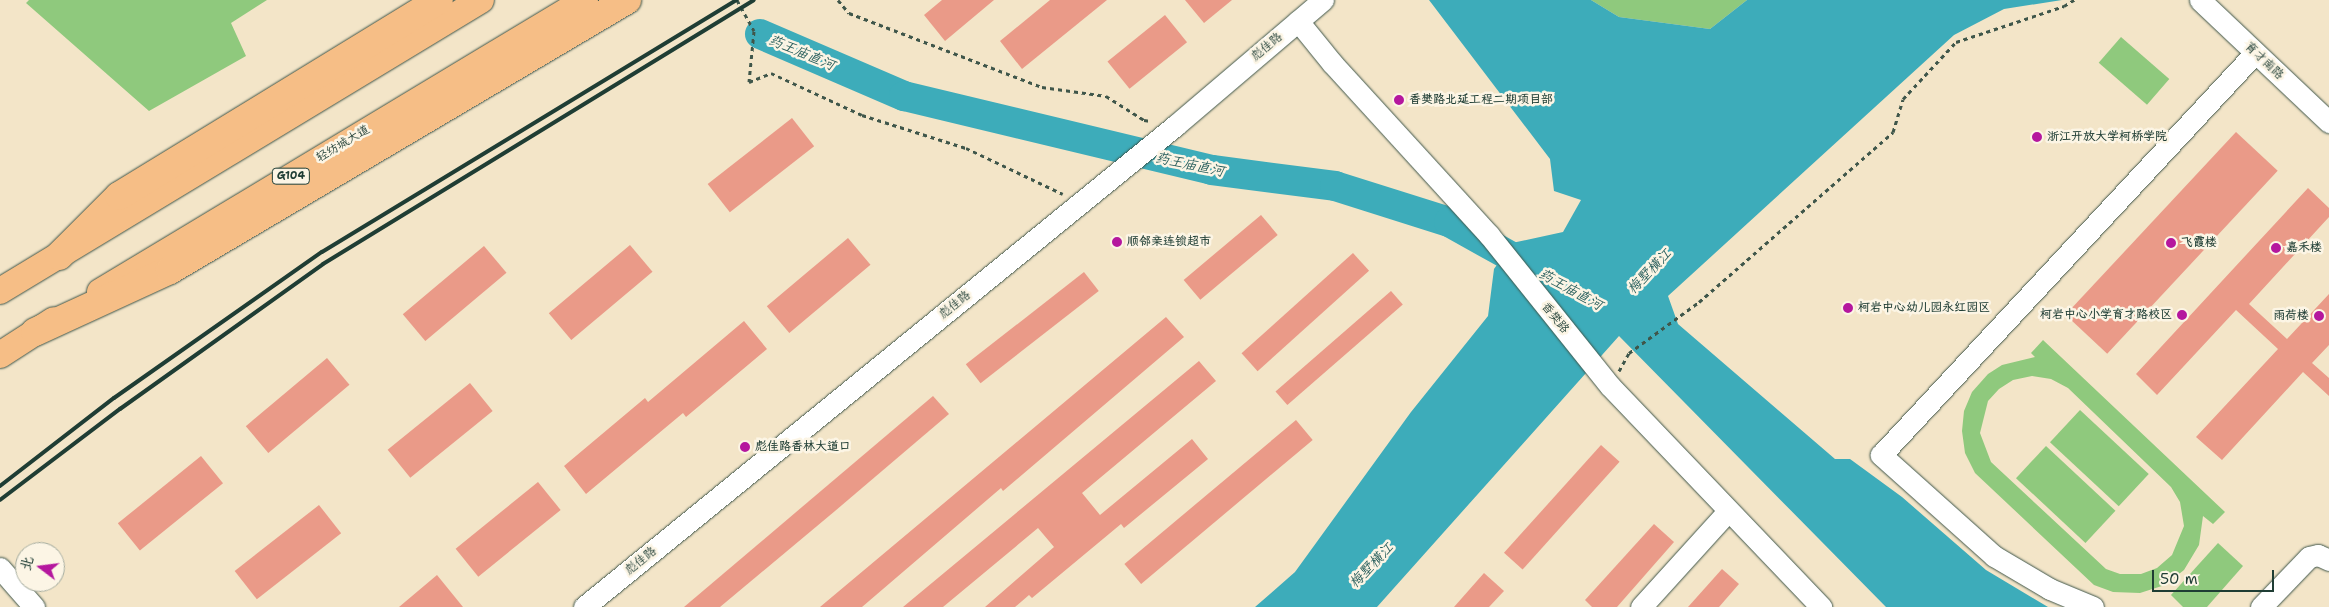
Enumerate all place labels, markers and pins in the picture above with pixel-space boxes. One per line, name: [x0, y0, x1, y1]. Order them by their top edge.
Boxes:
place label: 香樊路北延工程二期项目部: [1409, 93, 1553, 107]
marker: 香樊路北延工程二期项目部: [1393, 94, 1405, 106]
place label: 浙江开放大学柯桥学院: [2047, 130, 2167, 144]
marker: 浙江开放大学柯桥学院: [2031, 131, 2043, 143]
place label: 顺邻亲连锁超市: [1127, 235, 1211, 249]
marker: 顺邻亲连锁超市: [1111, 236, 1123, 248]
place label: 飞霞楼: [2181, 236, 2217, 250]
marker: 飞霞楼: [2165, 237, 2177, 249]
place label: 嘉禾楼: [2286, 241, 2322, 255]
marker: 嘉禾楼: [2270, 242, 2282, 254]
place label: 柯岩中心幼儿园永红园区: [1858, 301, 1990, 315]
marker: 柯岩中心幼儿园永红园区: [1842, 302, 1854, 314]
place label: 柯岩中心小学育才路校区: [2040, 308, 2172, 322]
marker: 柯岩中心小学育才路校区: [2176, 309, 2188, 321]
place label: 雨荷楼: [2273, 309, 2309, 323]
marker: 雨荷楼: [2313, 310, 2325, 322]
place label: 彪佳路香林大道口: [755, 440, 851, 454]
marker: 彪佳路香林大道口: [739, 441, 751, 453]

